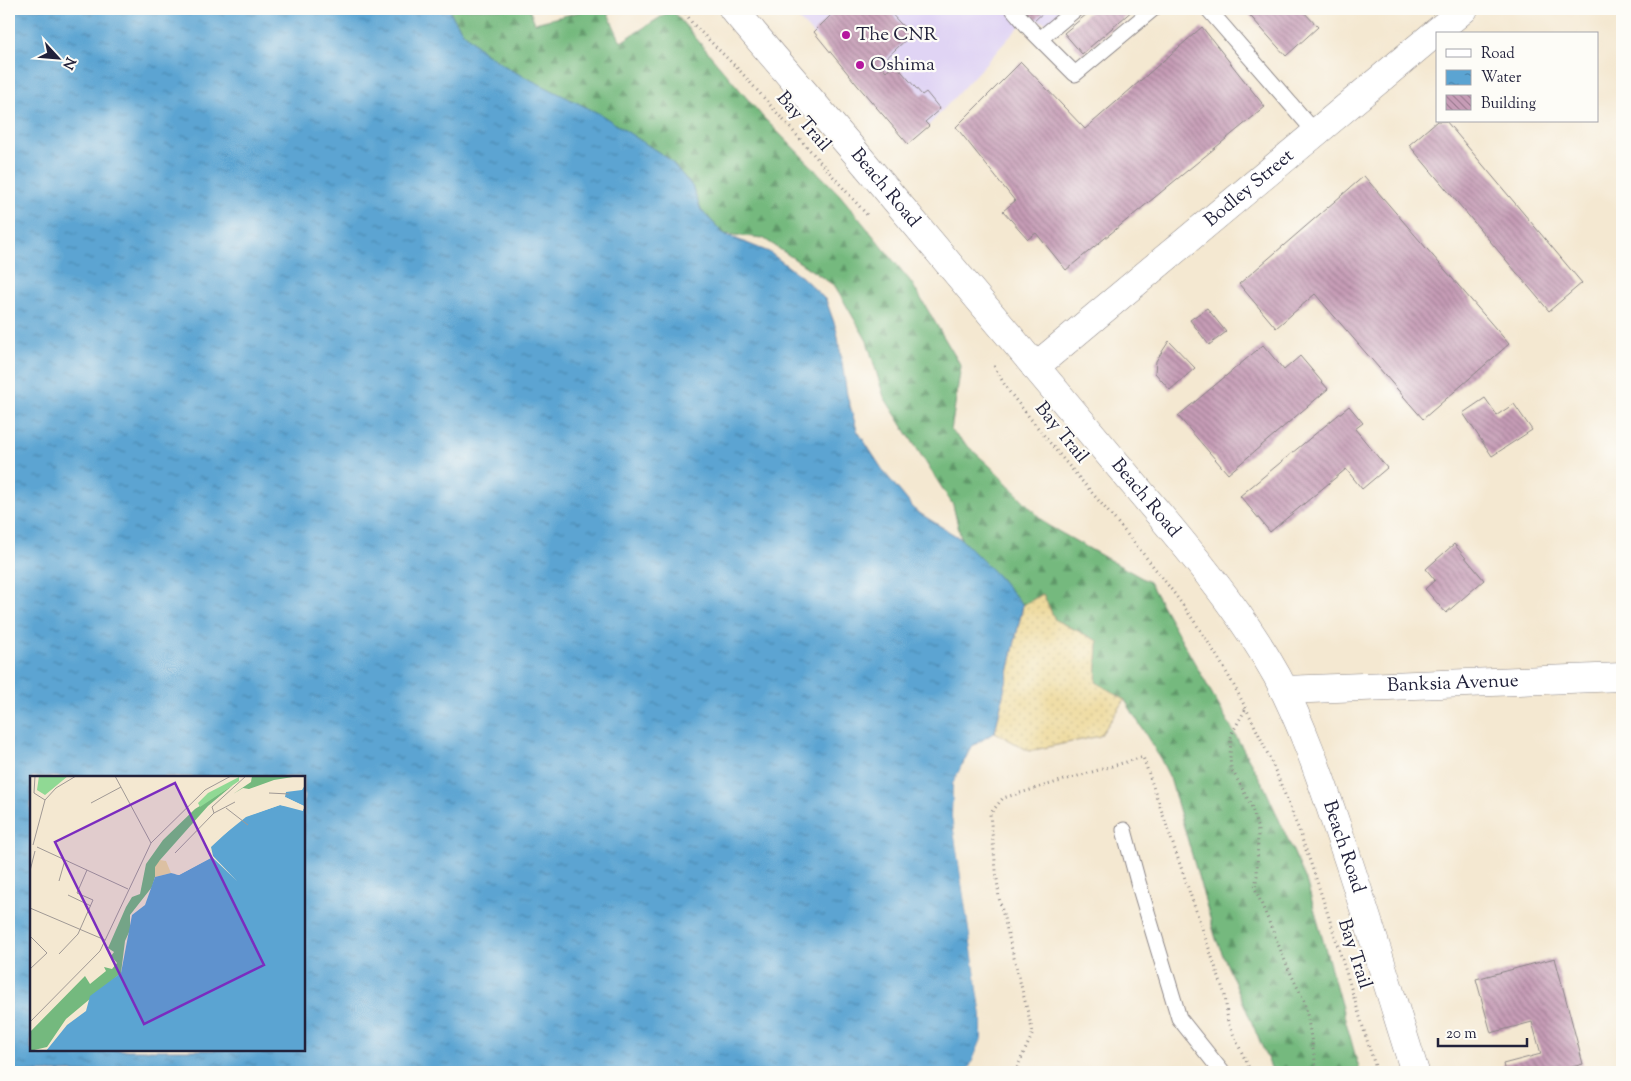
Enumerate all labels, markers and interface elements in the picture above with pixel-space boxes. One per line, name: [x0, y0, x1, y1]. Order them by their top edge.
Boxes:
place label: The CNR: [856, 22, 938, 49]
marker: The CNR: [840, 29, 852, 41]
north arrow: [32, 32, 82, 82]
legend: [1436, 32, 1598, 122]
text: Road: [1481, 44, 1515, 65]
place label: Oshima: [870, 52, 935, 79]
text: N: [56, 53, 79, 72]
marker: Oshima: [854, 59, 866, 71]
text: Water: [1481, 68, 1522, 89]
street label: Bay Trail: [769, 86, 837, 158]
text: Building: [1481, 94, 1536, 115]
street label: Bodley Street: [1199, 142, 1300, 234]
street label: Beach Road: [844, 143, 927, 234]
street label: Bay Trail: [1028, 396, 1094, 470]
street label: Beach Road: [1105, 453, 1187, 544]
street label: Banksia Avenue: [1387, 667, 1519, 700]
inset map: [30, 776, 305, 1051]
street label: Beach Road: [1316, 797, 1372, 897]
street label: Bay Trail: [1330, 915, 1378, 993]
scale bar: [1438, 1016, 1527, 1048]
text: 20 m: [1446, 1024, 1477, 1045]

